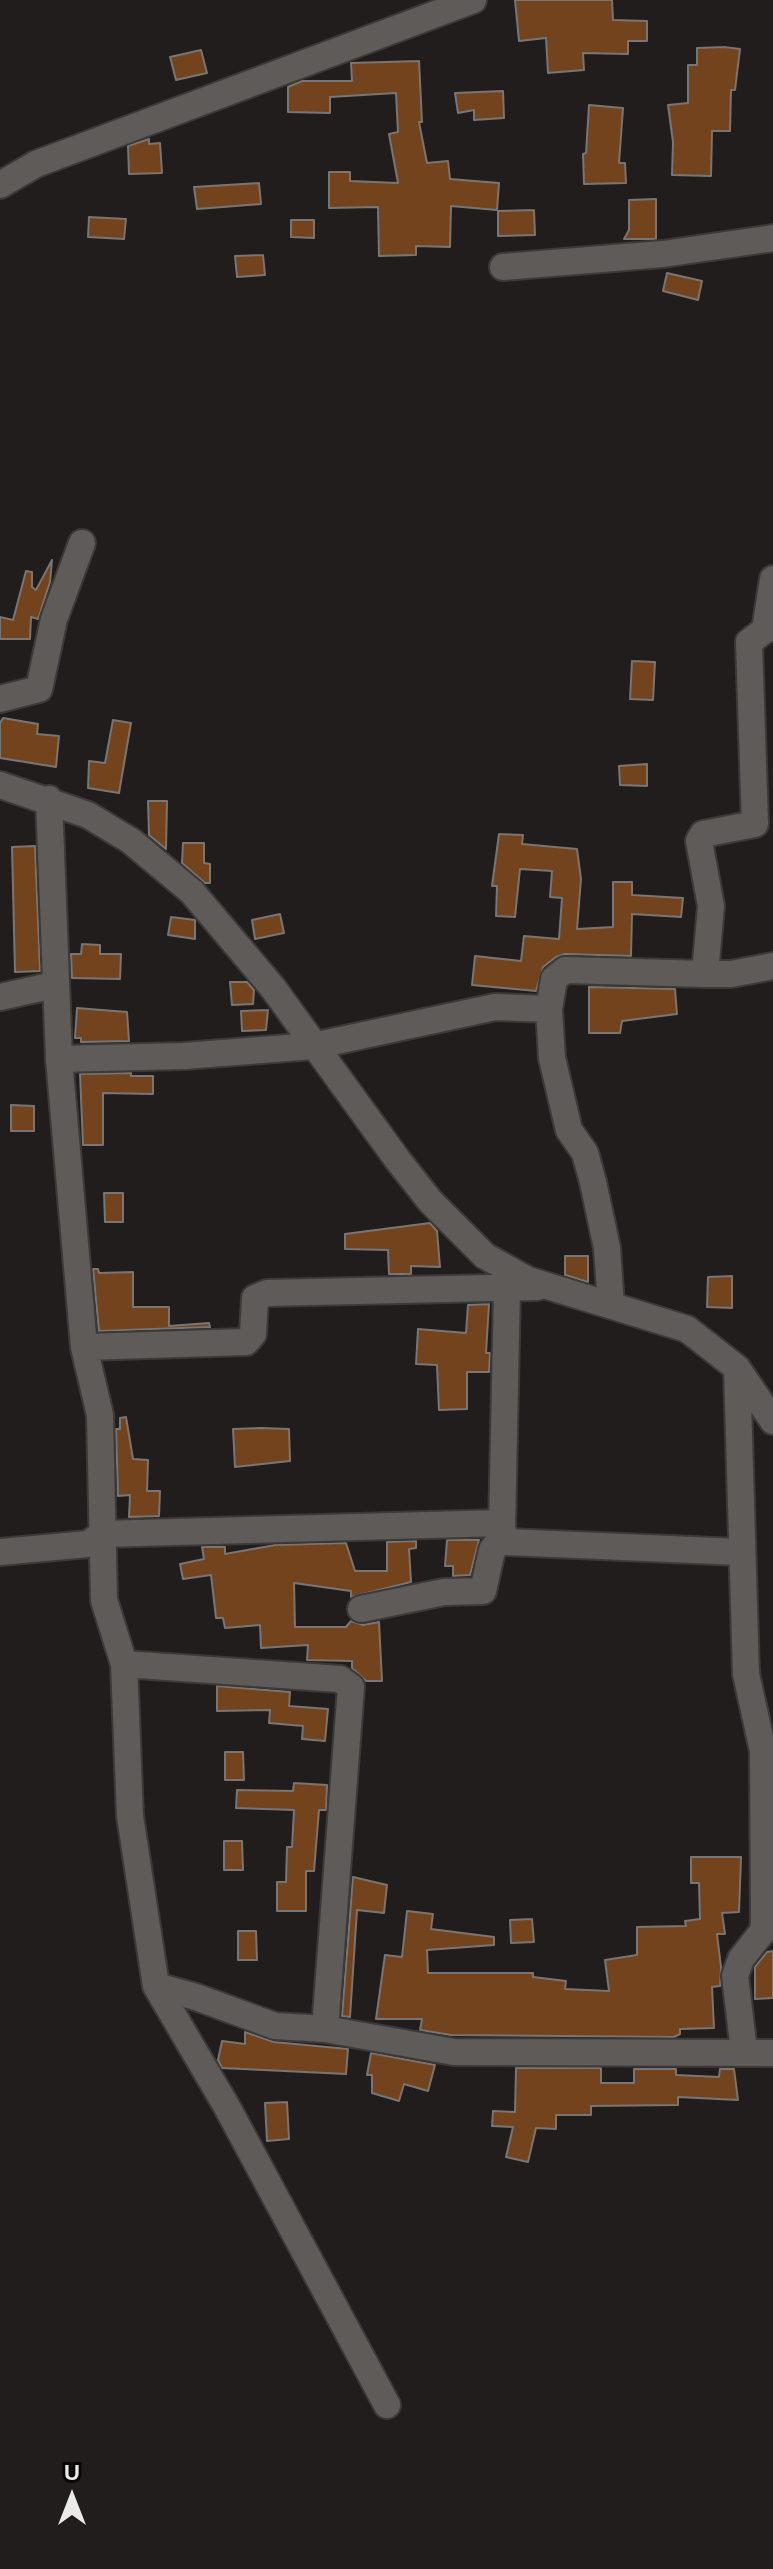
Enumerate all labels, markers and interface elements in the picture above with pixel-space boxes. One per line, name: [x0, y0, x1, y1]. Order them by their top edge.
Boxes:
north arrow: [32, 2457, 112, 2537]
text: U: [64, 2460, 80, 2485]

